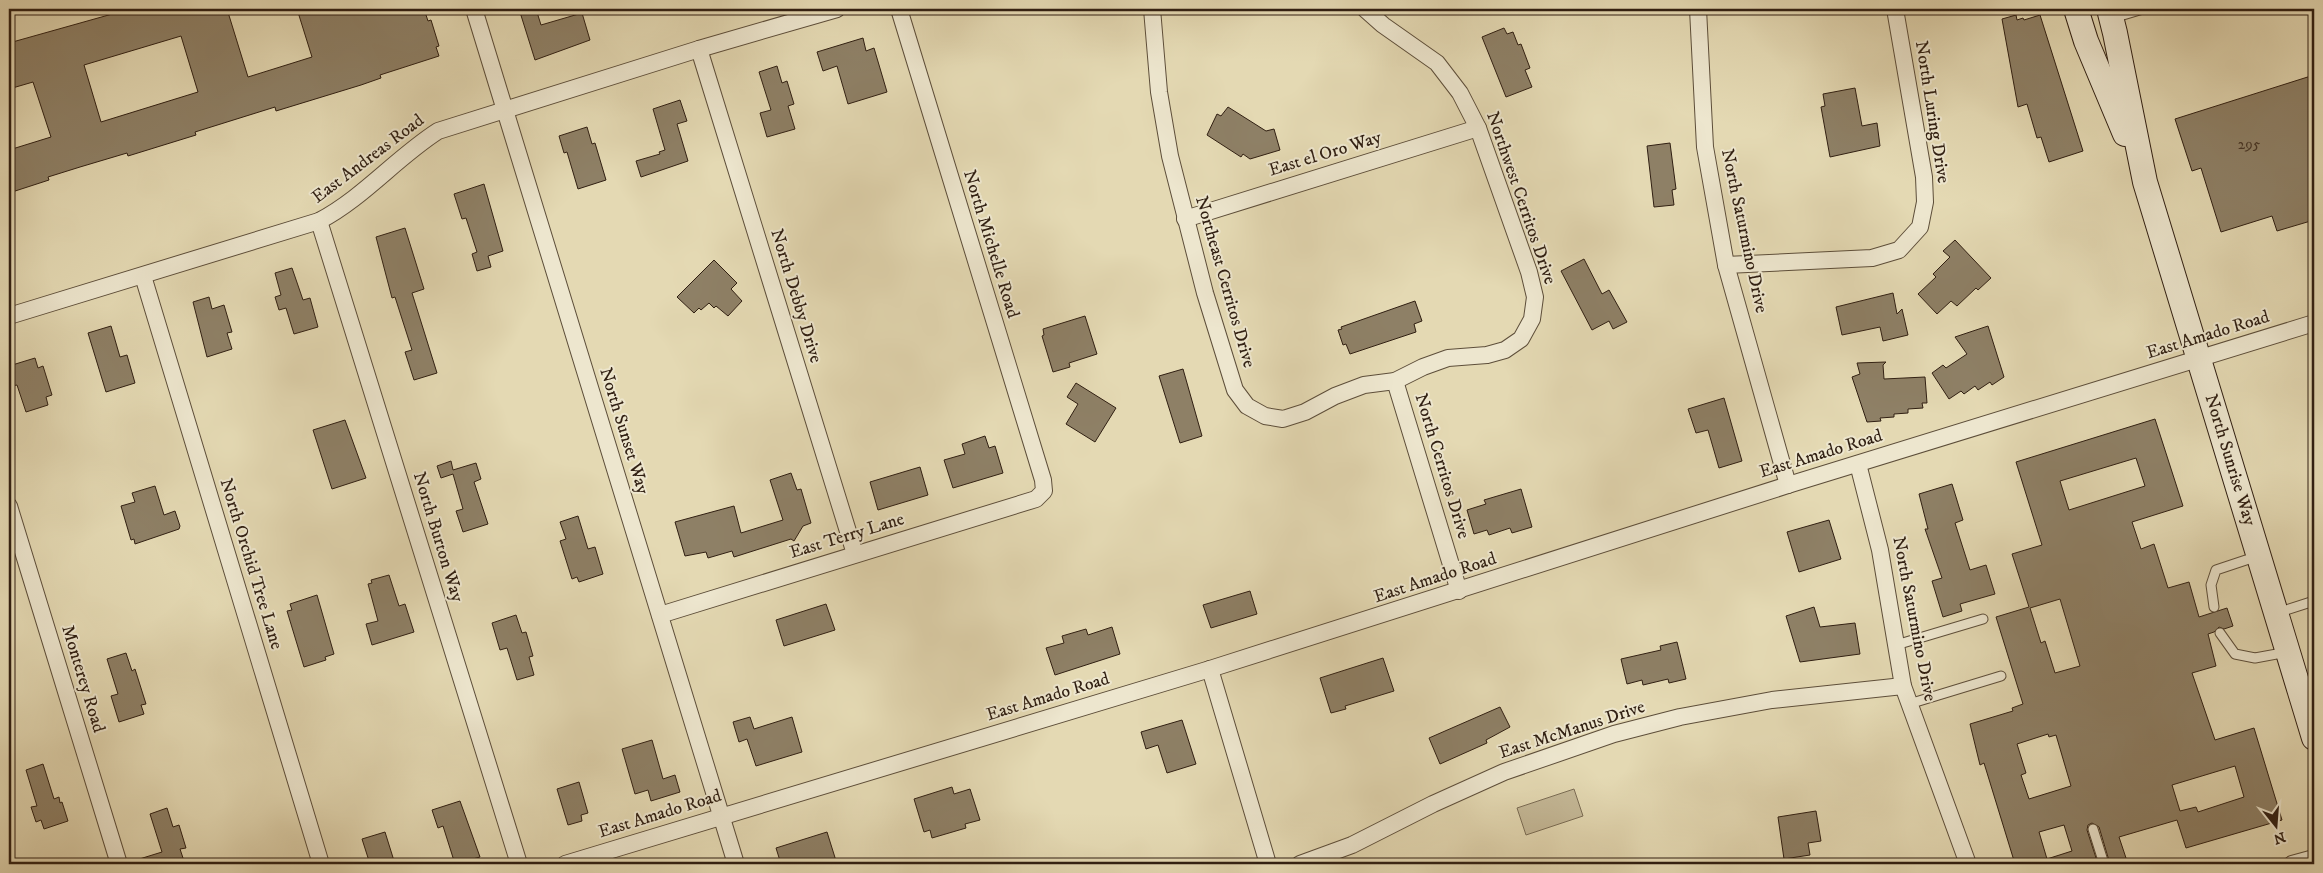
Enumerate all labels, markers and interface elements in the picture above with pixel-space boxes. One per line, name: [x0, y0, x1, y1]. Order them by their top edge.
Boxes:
street label: North Luring Drive: [1910, 39, 1954, 185]
street label: Northwest Cerritos Drive: [1481, 109, 1561, 287]
street label: East Andreas Road: [308, 110, 428, 208]
street label: East el Oro Way: [1266, 126, 1384, 182]
house number: 295: [2238, 135, 2261, 154]
street label: North Saturmino Drive: [1716, 147, 1772, 315]
street label: North Michelle Road: [958, 167, 1024, 321]
street label: Northeast Cerritos Drive: [1190, 194, 1260, 370]
street label: North Debby Drive: [765, 226, 827, 366]
street label: East Amado Road: [2144, 306, 2272, 364]
street label: North Sunset Way: [594, 365, 654, 497]
street label: North Cerritos Drive: [1409, 391, 1475, 541]
street label: North Sunrise Way: [2200, 391, 2261, 529]
street label: East Amado Road: [1757, 425, 1885, 483]
street label: North Burton Way: [408, 469, 468, 605]
street label: North Orchid Tree Lane: [215, 476, 287, 652]
street label: East Terry Lane: [787, 508, 907, 564]
street label: North Saturmino Drive: [1887, 535, 1941, 703]
street label: East Amado Road: [1371, 548, 1499, 608]
street label: Monterey Road: [56, 623, 110, 735]
street label: East Amado Road: [984, 668, 1112, 726]
street label: East McManus Drive: [1496, 696, 1648, 764]
street label: East Amado Road: [596, 785, 724, 843]
north arrow: [2250, 800, 2300, 850]
text: N: [2271, 827, 2288, 848]

